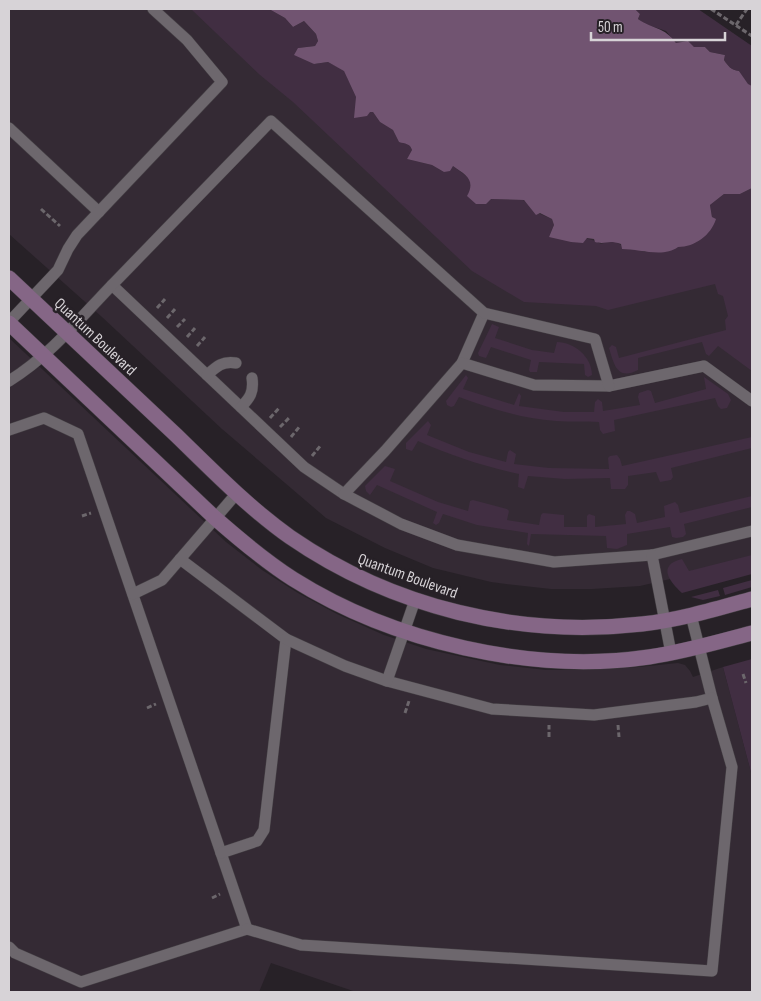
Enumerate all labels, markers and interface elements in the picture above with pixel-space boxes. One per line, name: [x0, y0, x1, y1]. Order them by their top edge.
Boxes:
scale bar: [591, 10, 725, 42]
text: 50 m: [598, 18, 623, 37]
street label: Quantum Boulevard: [50, 294, 140, 380]
street label: Quantum Boulevard: [355, 550, 460, 603]

